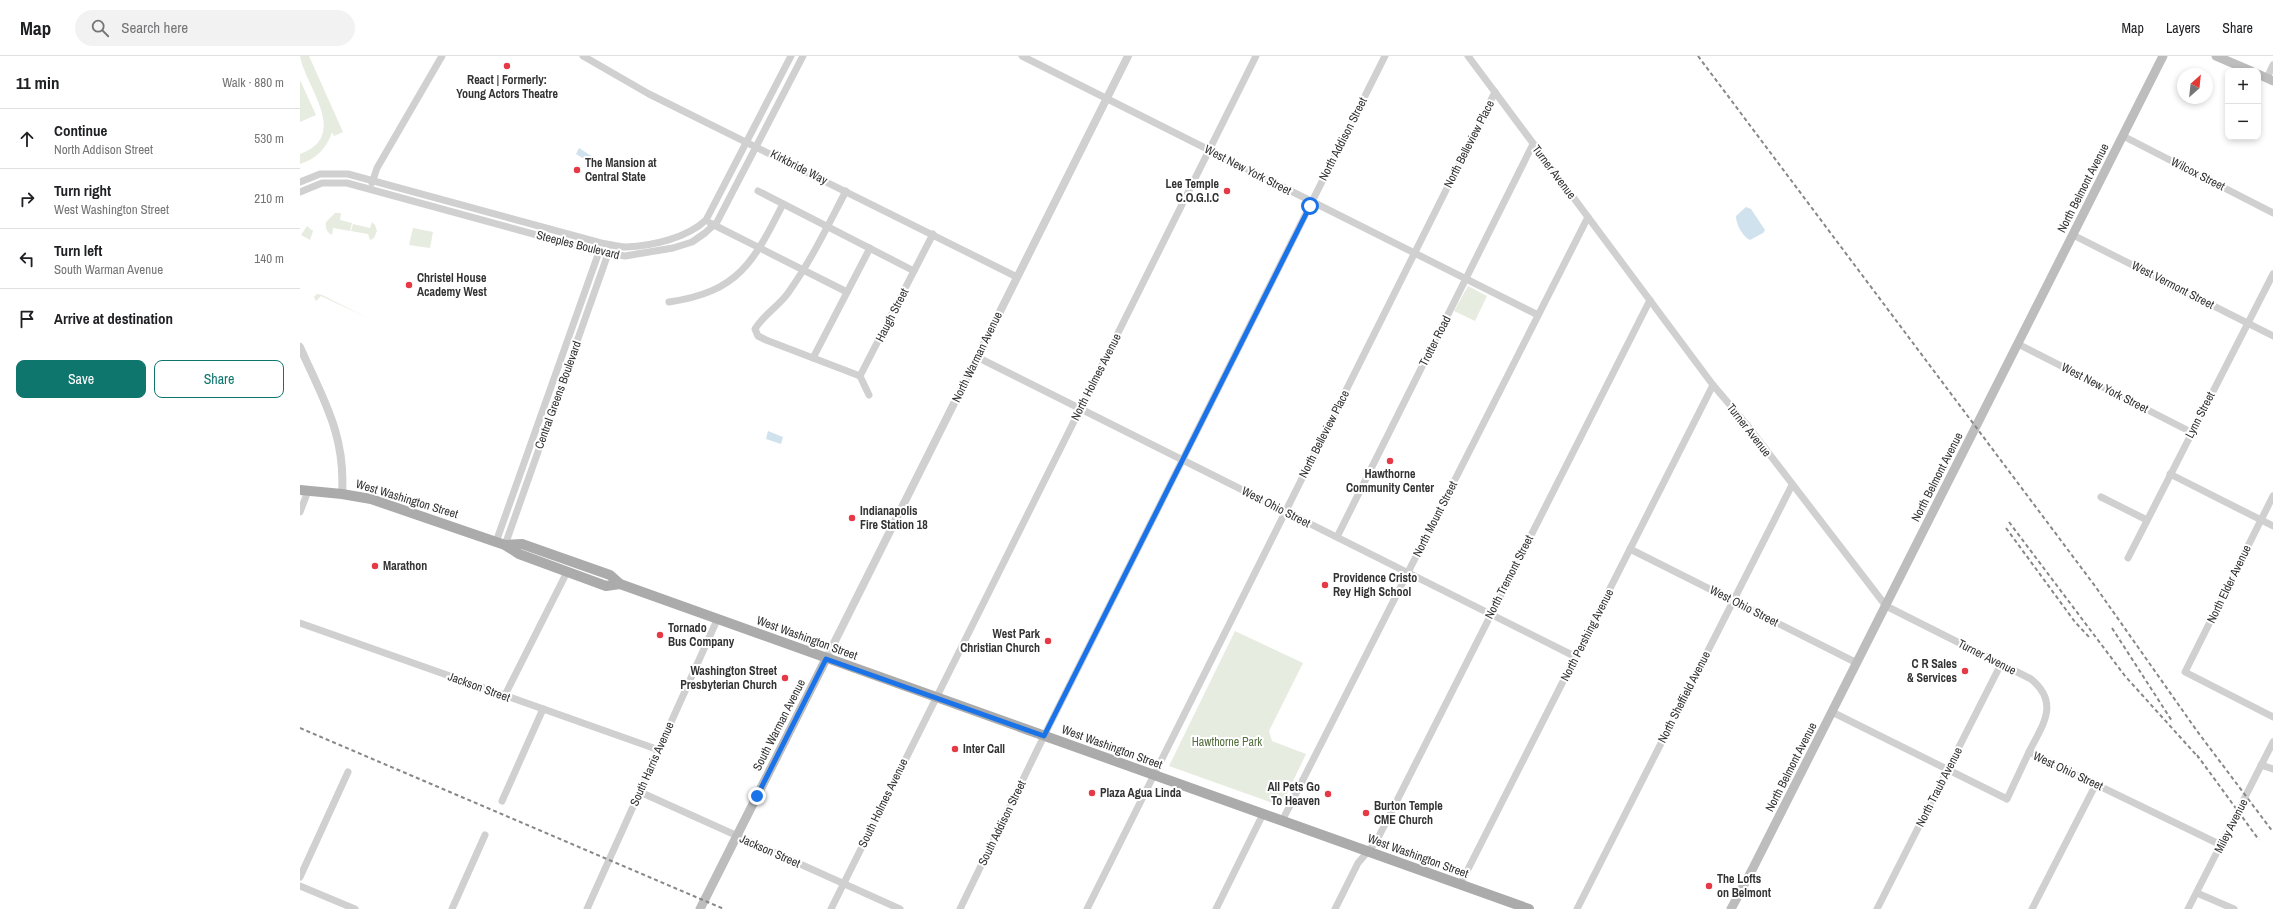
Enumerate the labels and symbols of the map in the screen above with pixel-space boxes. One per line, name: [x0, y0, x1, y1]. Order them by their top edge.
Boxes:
marker: React | Formerly: Young Actors Theatre: [502, 61, 512, 71]
north arrow: [2177, 68, 2213, 104]
place label: React | Formerly: Young Actors Theatre: [456, 72, 558, 102]
street label: North Addison Street: [1315, 94, 1371, 183]
street label: North Belleview Place: [1440, 97, 1498, 191]
street label: West New York Street: [1202, 141, 1294, 199]
street label: North Belmont Avenue: [2054, 141, 2112, 235]
street label: Turner Avenue: [1528, 142, 1580, 202]
street label: Kirkbride Way: [768, 146, 830, 188]
street label: Wilcox Street: [2168, 154, 2228, 195]
place label: The Mansion at Central State: [585, 155, 657, 185]
marker: The Mansion at Central State: [572, 165, 582, 175]
place label: Lee Temple C.O.G.I.C: [1166, 176, 1220, 206]
marker: Lee Temple C.O.G.I.C: [1222, 186, 1232, 196]
route start: [1301, 197, 1319, 215]
street label: Steeples Boulevard: [535, 227, 621, 263]
street label: West Vermont Street: [2129, 257, 2217, 313]
place label: Christel House Academy West: [417, 270, 488, 300]
marker: Christel House Academy West: [404, 280, 414, 290]
street label: Haugh Street: [872, 285, 912, 344]
street label: North Warman Avenue: [948, 309, 1006, 405]
street label: Trotter Road: [1415, 313, 1455, 369]
street label: North Holmes Avenue: [1067, 331, 1125, 423]
street label: Central Greens Boulevard: [531, 339, 585, 451]
street label: West New York Street: [2059, 359, 2151, 417]
street label: North Belleview Place: [1295, 387, 1353, 481]
street label: Lynn Street: [2182, 389, 2219, 441]
street label: Turner Avenue: [1723, 400, 1775, 460]
street label: North Belmont Avenue: [1908, 430, 1966, 524]
marker: Hawthorne Community Center: [1385, 456, 1395, 466]
place label: Hawthorne Community Center: [1346, 466, 1434, 496]
street label: West Washington Street: [354, 476, 460, 522]
street label: North Mount Street: [1409, 478, 1461, 560]
street label: West Ohio Street: [1239, 483, 1313, 531]
place label: Indianapolis Fire Station 18: [860, 503, 928, 533]
marker: Indianapolis Fire Station 18: [847, 513, 857, 523]
street label: North Tremont Street: [1481, 532, 1537, 622]
street label: North Elder Avenue: [2203, 542, 2255, 626]
place label: Marathon: [383, 558, 427, 574]
marker: Marathon: [370, 561, 380, 571]
place label: Providence Cristo Rey High School: [1333, 570, 1417, 600]
marker: Providence Cristo Rey High School: [1320, 580, 1330, 590]
street label: West Ohio Street: [1707, 582, 1781, 630]
street label: North Pershing Avenue: [1557, 586, 1617, 684]
street label: West Washington Street: [754, 612, 860, 664]
place label: Tornado Bus Company: [668, 620, 735, 650]
place label: West Park Christian Church: [960, 626, 1041, 656]
marker: Tornado Bus Company: [655, 630, 665, 640]
street label: Turner Avenue: [1955, 635, 2019, 679]
marker: West Park Christian Church: [1043, 636, 1053, 646]
street label: North Sheffield Avenue: [1654, 648, 1714, 746]
place label: C R Sales & Services: [1907, 656, 1958, 686]
place label: Washington Street Presbyterian Church: [680, 663, 778, 693]
marker: C R Sales & Services: [1960, 666, 1970, 676]
street label: Jackson Street: [446, 668, 513, 706]
marker: Washington Street Presbyterian Church: [780, 673, 790, 683]
street label: South Warman Avenue: [749, 677, 809, 773]
street label: South Harris Avenue: [626, 719, 678, 809]
street label: North Belmont Avenue: [1762, 720, 1820, 814]
street label: West Washington Street: [1059, 721, 1165, 773]
park label: Hawthorne Park: [1192, 734, 1262, 750]
place label: Inter Call: [963, 741, 1005, 757]
marker: Inter Call: [950, 744, 960, 754]
street label: North Traub Avenue: [1912, 744, 1966, 830]
street label: West Ohio Street: [2030, 748, 2106, 794]
street label: South Holmes Avenue: [855, 756, 911, 850]
street label: South Addison Street: [974, 777, 1030, 868]
place label: All Pets Go To Heaven: [1267, 779, 1320, 809]
place label: Plaza Agua Linda: [1100, 785, 1182, 801]
route end: [748, 787, 766, 805]
marker: Plaza Agua Linda: [1087, 788, 1097, 798]
marker: All Pets Go To Heaven: [1323, 789, 1333, 799]
street label: Miley Avenue: [2210, 796, 2252, 856]
place label: Burton Temple CME Church: [1374, 798, 1443, 828]
marker: Burton Temple CME Church: [1361, 808, 1371, 818]
street label: Jackson Street: [737, 830, 803, 872]
street label: West Washington Street: [1365, 830, 1471, 882]
place label: The Lofts on Belmont: [1717, 871, 1772, 901]
marker: The Lofts on Belmont: [1704, 881, 1714, 891]

